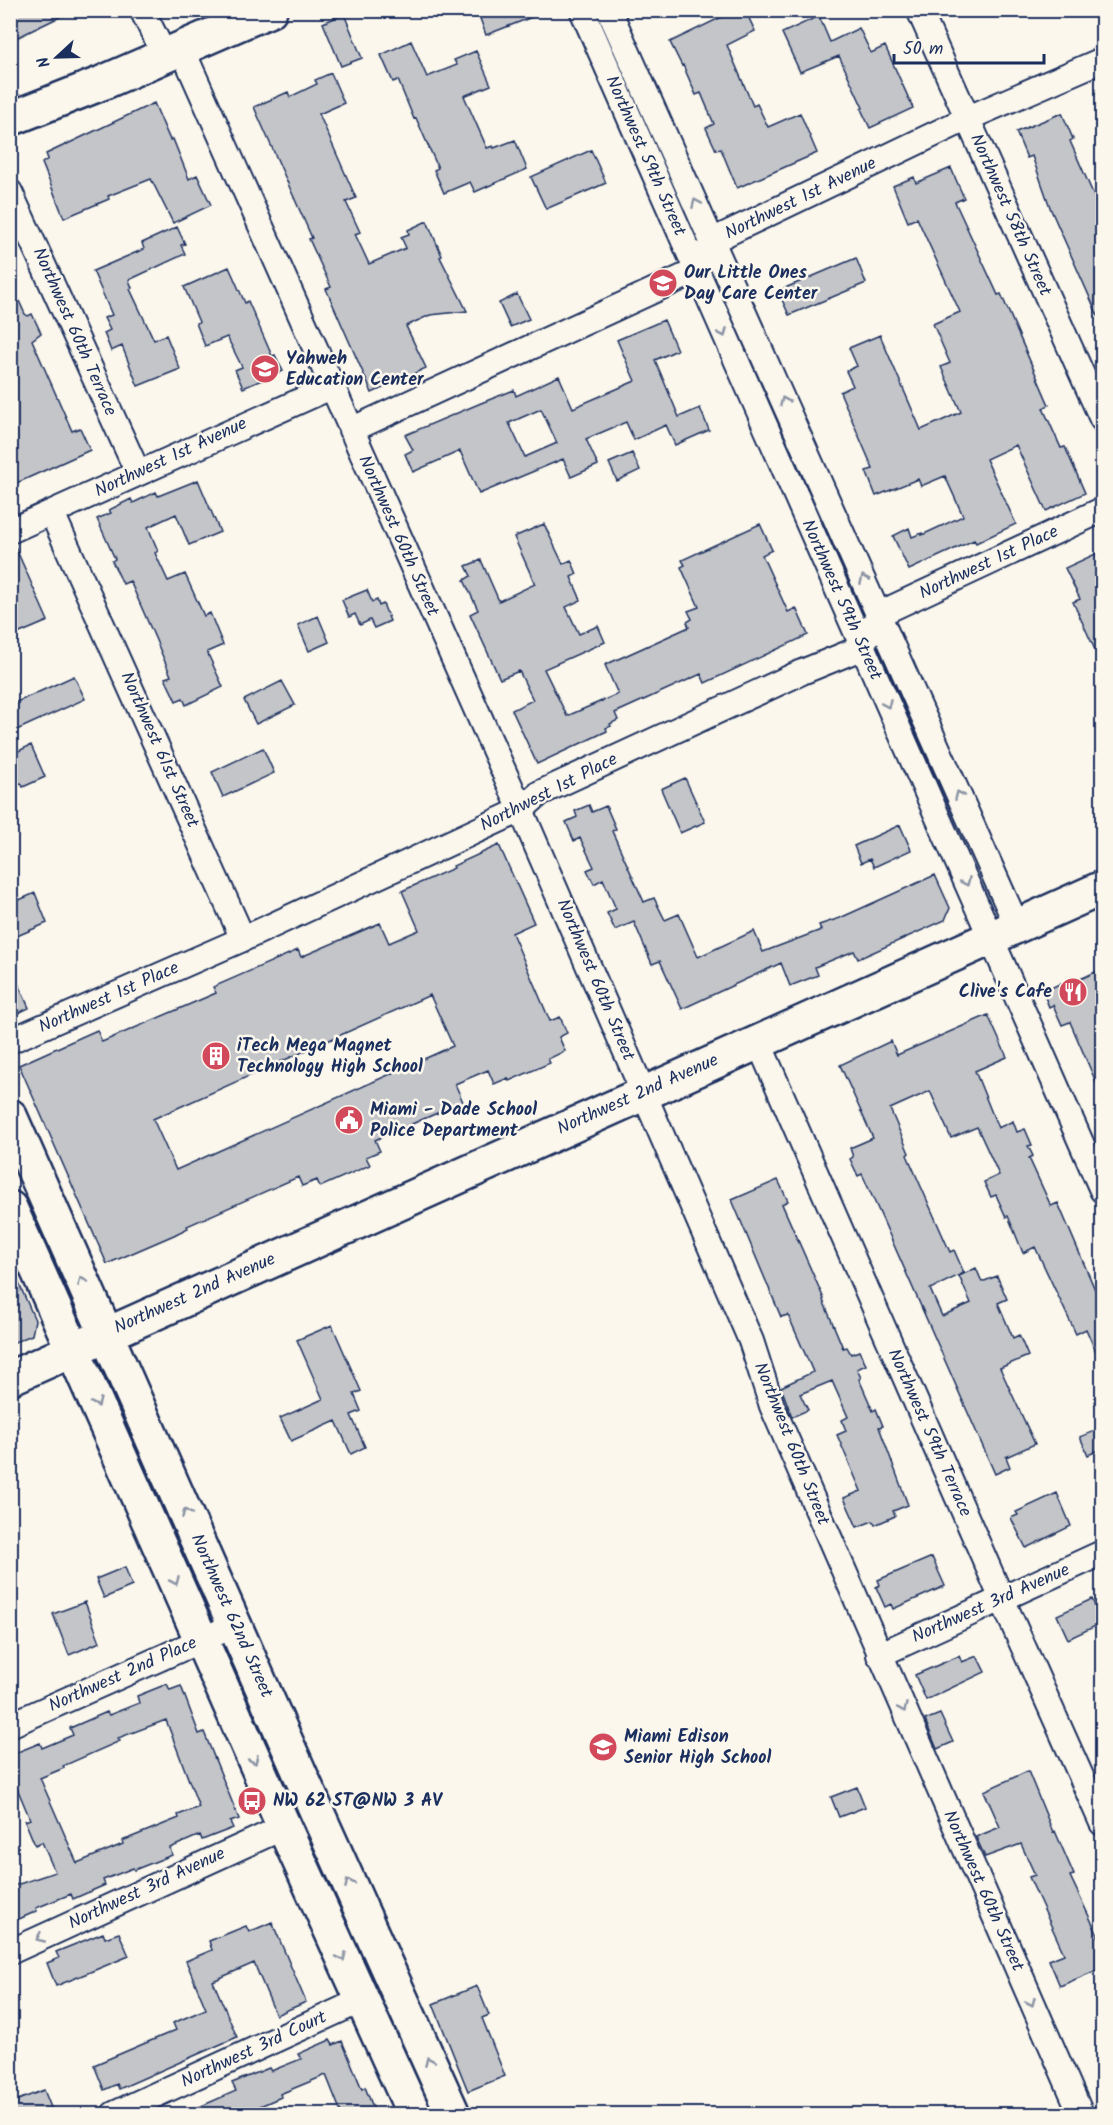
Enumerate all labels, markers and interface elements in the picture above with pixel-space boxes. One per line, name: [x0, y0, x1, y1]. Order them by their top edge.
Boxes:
north arrow: [27, 27, 87, 87]
scale bar: [894, 27, 1044, 65]
text: 50 m: [903, 35, 943, 64]
text: N: [31, 53, 58, 71]
street label: Northwest 59th Street: [597, 71, 694, 242]
street label: Northwest 58th Street: [961, 129, 1059, 302]
street label: Northwest 1st Avenue: [720, 150, 882, 248]
one-way arrow: [691, 199, 703, 210]
street label: Northwest 60th Terrace: [24, 243, 124, 421]
place label: Our Little Ones Day Care Center: [684, 259, 819, 309]
school or university icon: Our Little Ones Day Care Center: [647, 267, 679, 299]
one-way arrow: [716, 327, 728, 338]
place label: Yahweh Education Center: [286, 345, 425, 395]
school or university icon: Yahweh Education Center: [249, 353, 281, 385]
one-way arrow: [779, 396, 791, 407]
street label: Northwest 1st Avenue: [90, 410, 252, 506]
street label: Northwest 60th Street: [349, 451, 447, 622]
street label: Northwest 59th Street: [793, 515, 890, 686]
street label: Northwest 1st Place: [914, 518, 1064, 608]
one-way arrow: [859, 574, 871, 585]
street label: Northwest 61st Street: [112, 667, 207, 834]
one-way arrow: [880, 697, 892, 708]
street label: Northwest 1st Place: [475, 746, 623, 840]
one-way arrow: [955, 791, 967, 802]
one-way arrow: [959, 876, 971, 887]
street label: Northwest 60th Street: [548, 894, 643, 1066]
street label: Northwest 1st Place: [34, 954, 184, 1042]
restaurant icon: Clive's Cafe: [1057, 976, 1089, 1008]
place label: Clive's Cafe: [959, 978, 1052, 1007]
place label: iTech Mega Magnet Technology High School: [237, 1032, 423, 1082]
building icon: iTech Mega Magnet Technology High School: [200, 1040, 232, 1072]
street label: Northwest 2nd Avenue: [553, 1046, 723, 1144]
place label: Miami - Dade School Police Department: [370, 1096, 537, 1146]
public building icon: Miami - Dade School Police Department: [333, 1104, 365, 1136]
street label: Northwest 2nd Avenue: [110, 1245, 280, 1343]
one-way arrow: [78, 1276, 90, 1287]
street label: Northwest 59th Terrace: [879, 1344, 979, 1522]
street label: Northwest 60th Street: [745, 1358, 837, 1531]
one-way arrow: [90, 1396, 102, 1407]
one-way arrow: [181, 1508, 193, 1519]
street label: Northwest 62nd Street: [182, 1529, 281, 1704]
street label: Northwest 3rd Avenue: [907, 1556, 1075, 1652]
one-way arrow: [168, 1575, 180, 1586]
street label: Northwest 2nd Place: [44, 1629, 202, 1721]
one-way arrow: [896, 1702, 908, 1713]
place label: Miami Edison Senior High School: [624, 1723, 771, 1773]
school or university icon: Miami Edison Senior High School: [587, 1731, 619, 1763]
one-way arrow: [247, 1753, 259, 1764]
bus stop icon: NW 62 ST@NW 3 AV: [236, 1785, 268, 1817]
place label: NW 62 ST@NW 3 AV: [273, 1787, 443, 1816]
street label: Northwest 60th Street: [934, 1806, 1032, 1977]
street label: Northwest 3rd Avenue: [64, 1840, 230, 1938]
one-way arrow: [344, 1879, 356, 1890]
one-way arrow: [35, 1931, 46, 1943]
one-way arrow: [335, 1950, 347, 1961]
one-way arrow: [1024, 1996, 1036, 2007]
street label: Northwest 3rd Court: [176, 2003, 333, 2097]
one-way arrow: [425, 2057, 437, 2068]

